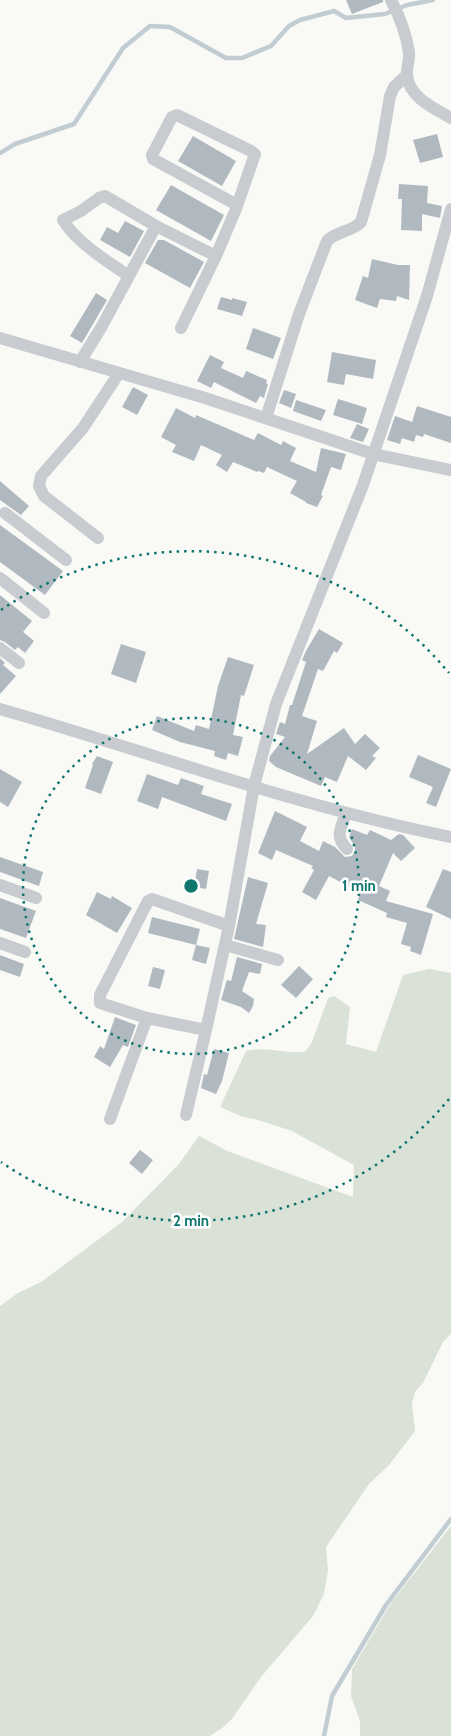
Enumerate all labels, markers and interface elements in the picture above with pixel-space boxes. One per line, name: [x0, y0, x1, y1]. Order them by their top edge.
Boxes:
centre of rings: [182, 877, 200, 895]
text: 1 min: [342, 877, 376, 895]
text: 2 min: [173, 1212, 209, 1230]

